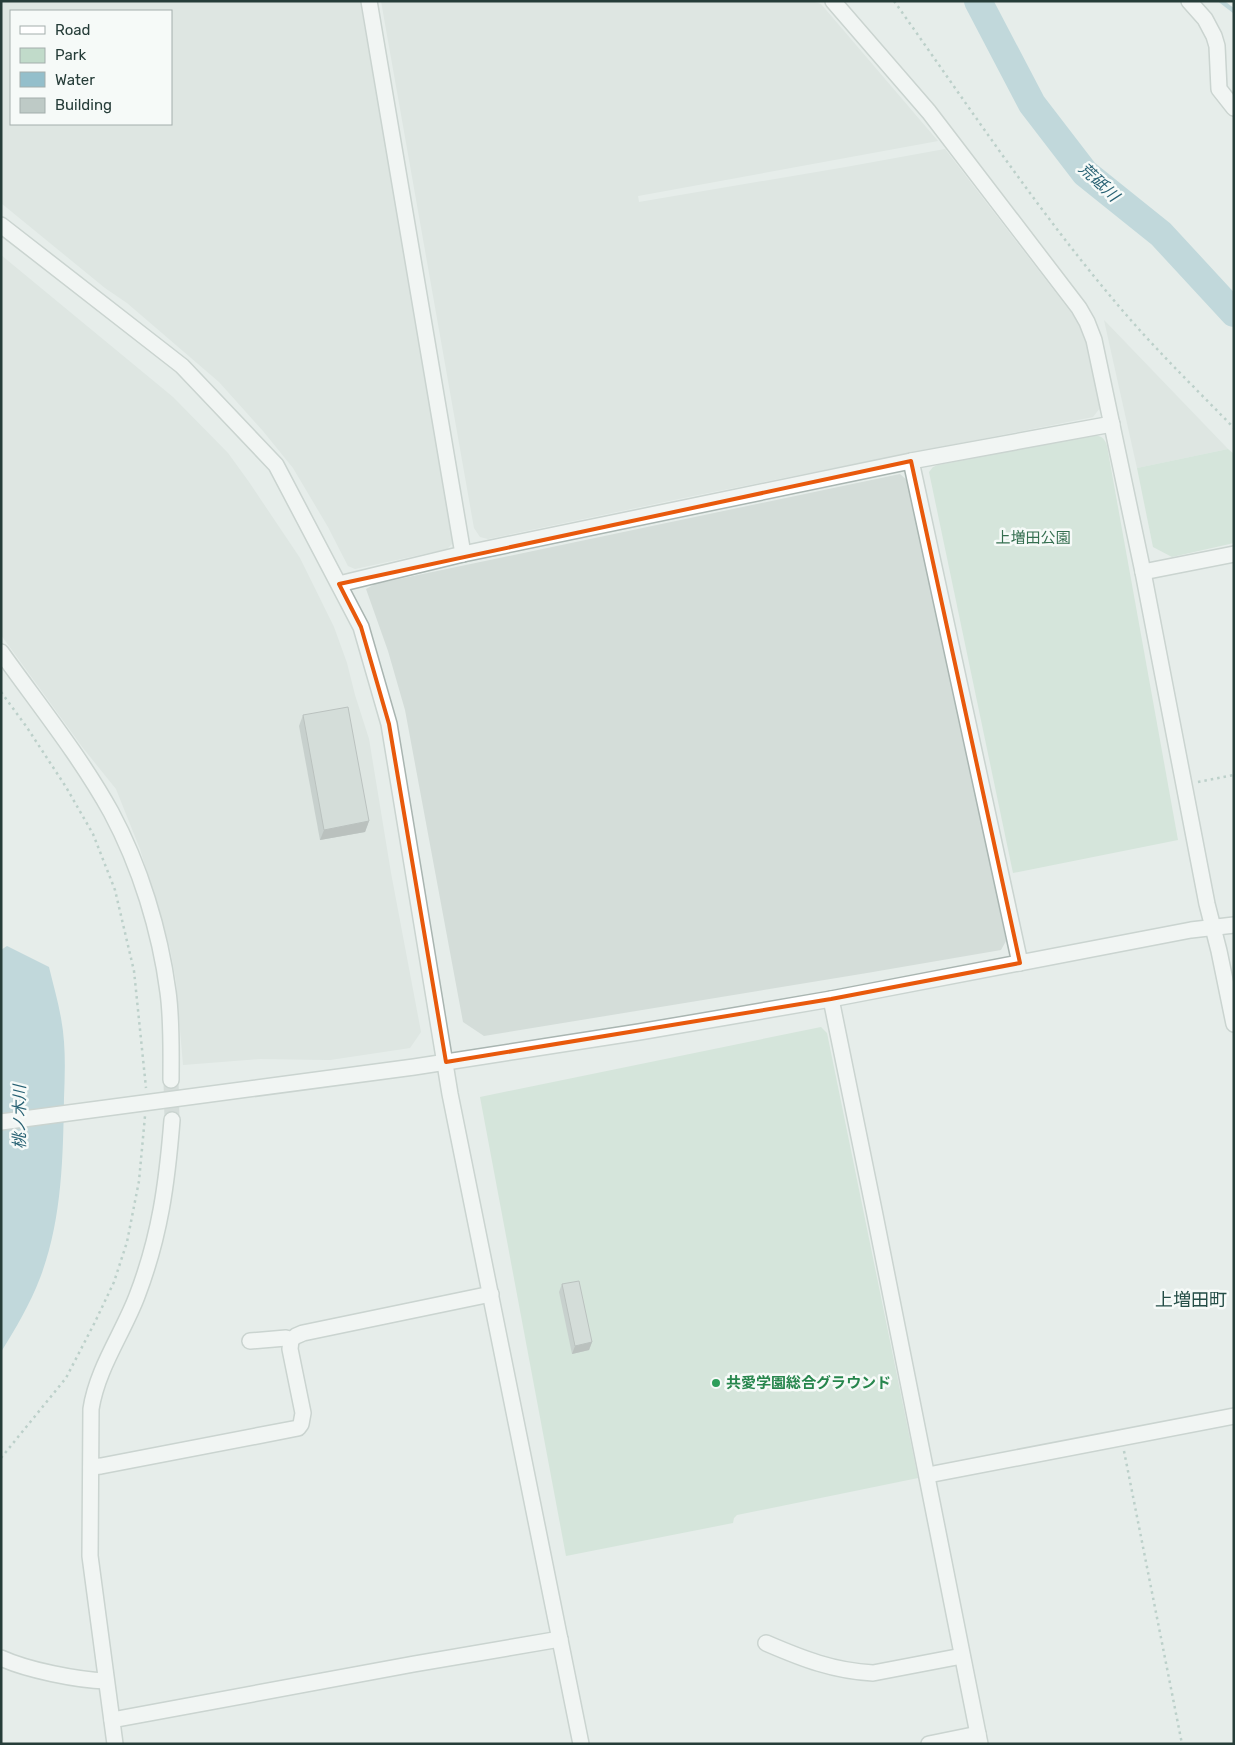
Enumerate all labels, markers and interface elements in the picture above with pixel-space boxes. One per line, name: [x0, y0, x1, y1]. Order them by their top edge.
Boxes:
legend: [10, 10, 172, 125]
text: Road: [55, 21, 91, 39]
text: Park: [55, 46, 86, 64]
text: Water: [55, 71, 95, 89]
text: Building: [55, 96, 112, 114]
water label: 荒砥川: [1075, 159, 1124, 207]
park label: 上増田公園: [995, 529, 1071, 547]
water label: 桃ノ木川: [10, 1083, 29, 1149]
district label: 上増田町: [1155, 1289, 1227, 1311]
place label: 共愛学園総合グラウンド: [726, 1374, 891, 1392]
marker: 共愛学園総合グラウンド: [710, 1377, 722, 1389]

